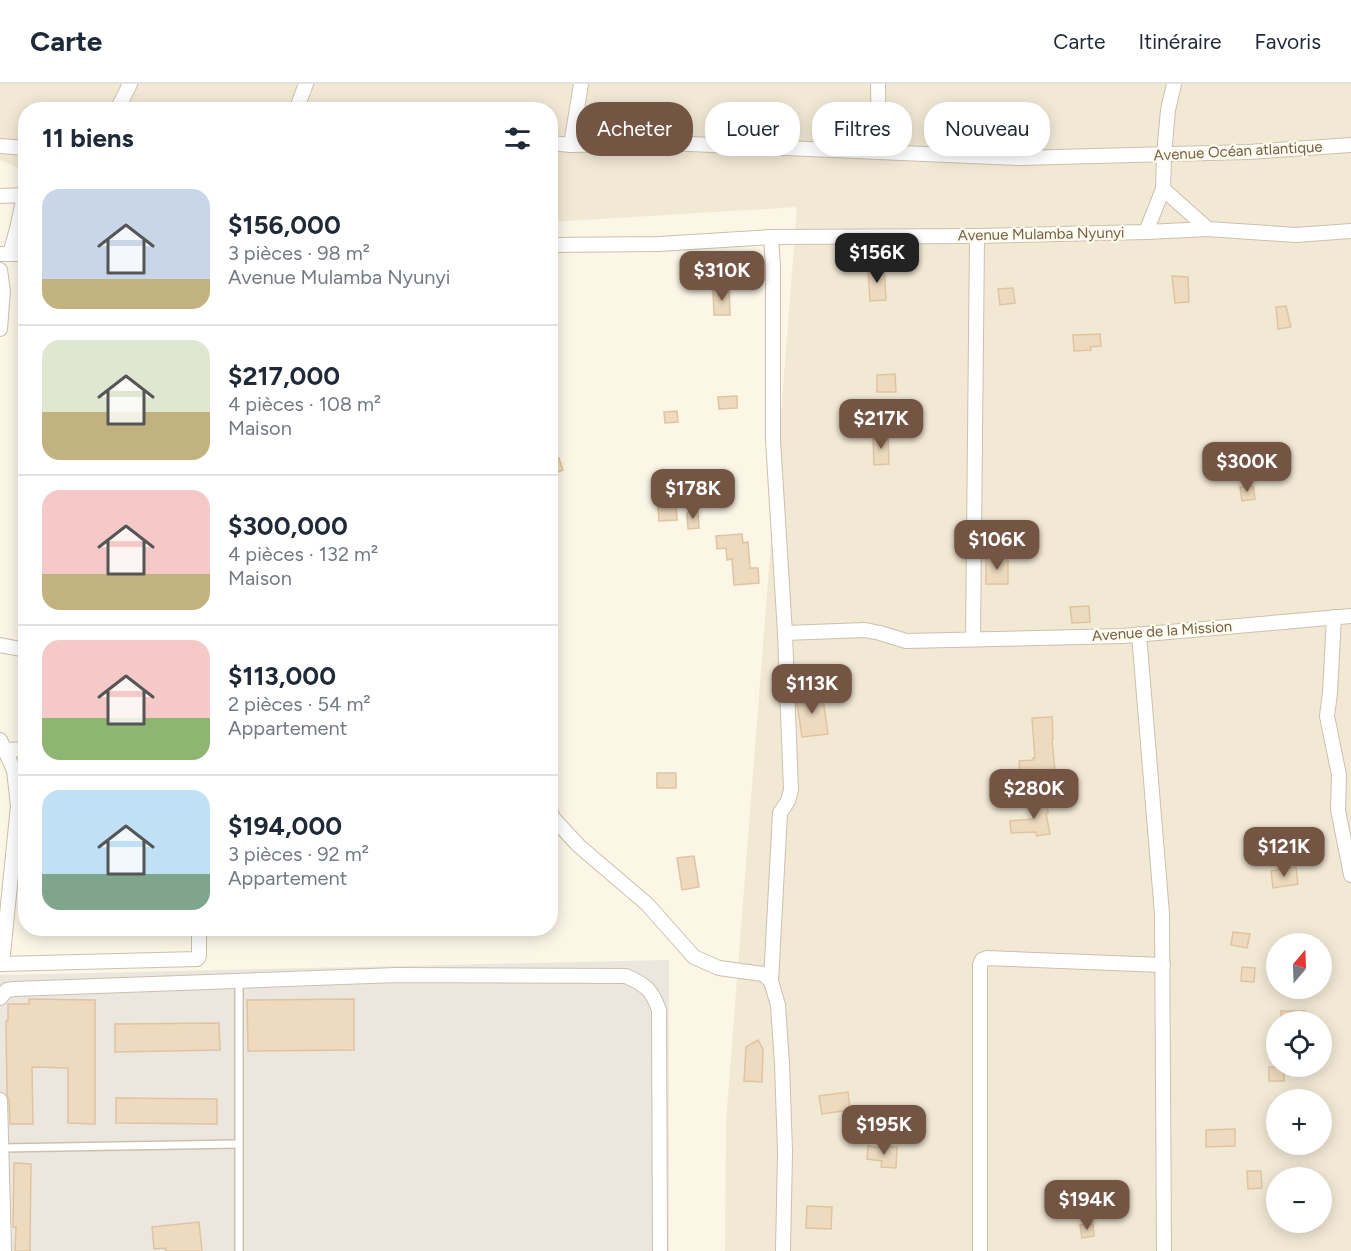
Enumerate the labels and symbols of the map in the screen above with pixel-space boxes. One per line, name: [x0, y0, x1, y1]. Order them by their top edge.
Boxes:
street label: Avenue Océan atlantique: [1153, 138, 1323, 164]
street label: Avenue Mulamba Nyunyi: [957, 224, 1125, 244]
pin: $156K: [835, 233, 919, 284]
pin: $310K: [680, 251, 764, 302]
pin: $217K: [839, 399, 923, 450]
pin: $300K: [1205, 442, 1289, 493]
pin: $178K: [651, 469, 735, 520]
pin: $106K: [955, 520, 1039, 571]
street label: Avenue de la Mission: [1091, 617, 1233, 645]
pin: $113K: [770, 664, 854, 715]
pin: $280K: [992, 769, 1076, 820]
pin: $121K: [1242, 827, 1326, 878]
north arrow: [1266, 933, 1332, 999]
pin: $195K: [842, 1105, 926, 1156]
pin: $194K: [1045, 1180, 1129, 1231]

